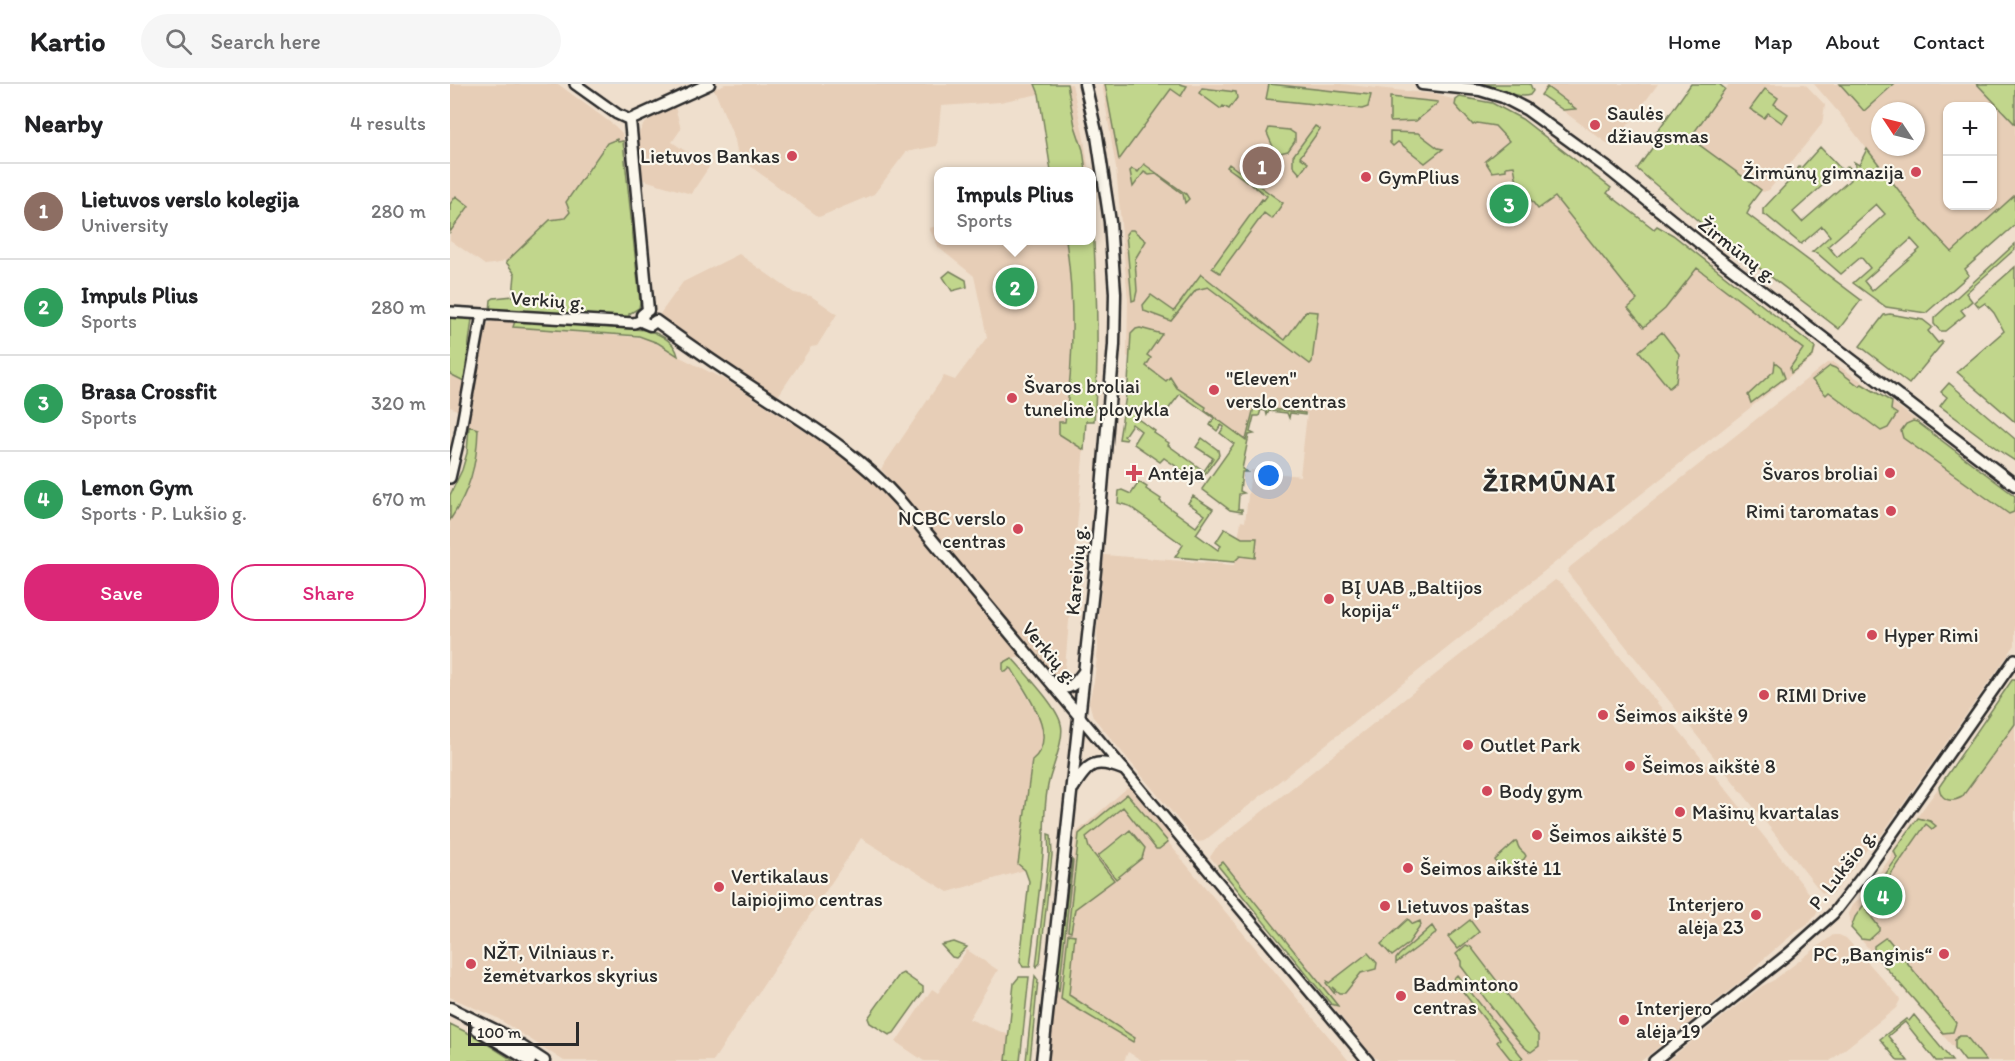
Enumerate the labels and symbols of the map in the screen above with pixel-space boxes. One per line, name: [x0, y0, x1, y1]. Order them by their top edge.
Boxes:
place label: Saulės džiaugsmas: [1607, 101, 1709, 148]
north arrow: [1871, 102, 1925, 156]
marker: Saulės džiaugsmas: [1588, 118, 1602, 132]
place label: Lietuvos Bankas: [640, 144, 780, 168]
pin: 1: [1242, 144, 1282, 188]
marker: Lietuvos Bankas: [785, 149, 799, 163]
place label: Žirmūnų gimnazija: [1743, 160, 1905, 184]
place label: GymPlius: [1378, 165, 1459, 189]
marker: Žirmūnų gimnazija: [1909, 165, 1923, 179]
marker: GymPlius: [1359, 170, 1373, 184]
pin: 3: [1490, 182, 1528, 226]
street label: Žirmūnų g.: [1694, 212, 1782, 288]
pin: 2: [996, 264, 1034, 310]
street label: Verkių g.: [510, 285, 586, 315]
place label: "Eleven" verslo centras: [1226, 366, 1346, 413]
place label: Švaros broliai tunelinė plovykla: [1024, 374, 1169, 421]
marker: "Eleven" verslo centras: [1207, 383, 1221, 397]
marker: Švaros broliai tunelinė plovykla: [1005, 391, 1019, 405]
place label: Antėja: [1148, 461, 1205, 485]
your location: [1254, 461, 1283, 490]
place label: Švaros broliai: [1762, 461, 1878, 485]
marker: Antėja: [1125, 464, 1143, 482]
district label: ŽIRMŪNAI: [1483, 466, 1617, 498]
marker: Švaros broliai: [1883, 466, 1897, 480]
place label: Rimi taromatas: [1746, 499, 1879, 523]
marker: Rimi taromatas: [1884, 504, 1898, 518]
place label: NCBC verslo centras: [898, 506, 1006, 553]
marker: NCBC verslo centras: [1011, 522, 1025, 536]
street label: Kareivių g.: [1060, 524, 1092, 616]
place label: BĮ UAB „Baltijos kopija“: [1341, 575, 1482, 622]
marker: BĮ UAB „Baltijos kopija“: [1322, 592, 1336, 606]
street label: Verkių g.: [1017, 617, 1083, 689]
place label: Hyper Rimi: [1884, 623, 1978, 647]
marker: Hyper Rimi: [1865, 628, 1879, 642]
place label: RIMI Drive: [1776, 683, 1866, 707]
marker: RIMI Drive: [1757, 688, 1771, 702]
place label: Šeimos aikštė 9: [1615, 703, 1748, 727]
marker: Šeimos aikštė 9: [1596, 708, 1610, 722]
place label: Outlet Park: [1480, 733, 1580, 757]
marker: Outlet Park: [1461, 738, 1475, 752]
place label: Šeimos aikštė 8: [1642, 754, 1776, 778]
marker: Šeimos aikštė 8: [1623, 759, 1637, 773]
place label: Body gym: [1499, 779, 1583, 803]
marker: Body gym: [1480, 784, 1494, 798]
place label: Mašinų kvartalas: [1692, 800, 1839, 824]
marker: Mašinų kvartalas: [1673, 805, 1687, 819]
place label: Šeimos aikštė 5: [1549, 823, 1682, 847]
street label: P. Lukšio g.: [1803, 824, 1881, 914]
marker: Šeimos aikštė 5: [1530, 828, 1544, 842]
place label: Šeimos aikštė 11: [1420, 856, 1561, 880]
marker: Šeimos aikštė 11: [1401, 861, 1415, 875]
place label: Vertikalaus laipiojimo centras: [731, 864, 883, 911]
pin: 4: [1864, 874, 1902, 918]
marker: Vertikalaus laipiojimo centras: [712, 880, 726, 894]
place label: Interjero alėja 23: [1668, 892, 1744, 939]
place label: Lietuvos paštas: [1397, 894, 1530, 918]
marker: Lietuvos paštas: [1378, 899, 1392, 913]
marker: Interjero alėja 23: [1749, 908, 1763, 922]
place label: NŽT, Vilniaus r. žemėtvarkos skyrius: [483, 940, 658, 987]
place label: PC „Banginis“: [1813, 942, 1932, 966]
marker: PC „Banginis“: [1937, 947, 1951, 961]
marker: NŽT, Vilniaus r. žemėtvarkos skyrius: [464, 957, 478, 971]
place label: Badmintono centras: [1413, 972, 1519, 1019]
marker: Badmintono centras: [1394, 989, 1408, 1003]
place label: Interjero alėja 19: [1636, 996, 1712, 1043]
marker: Interjero alėja 19: [1617, 1013, 1631, 1027]
scale bar: [468, 1019, 579, 1046]

